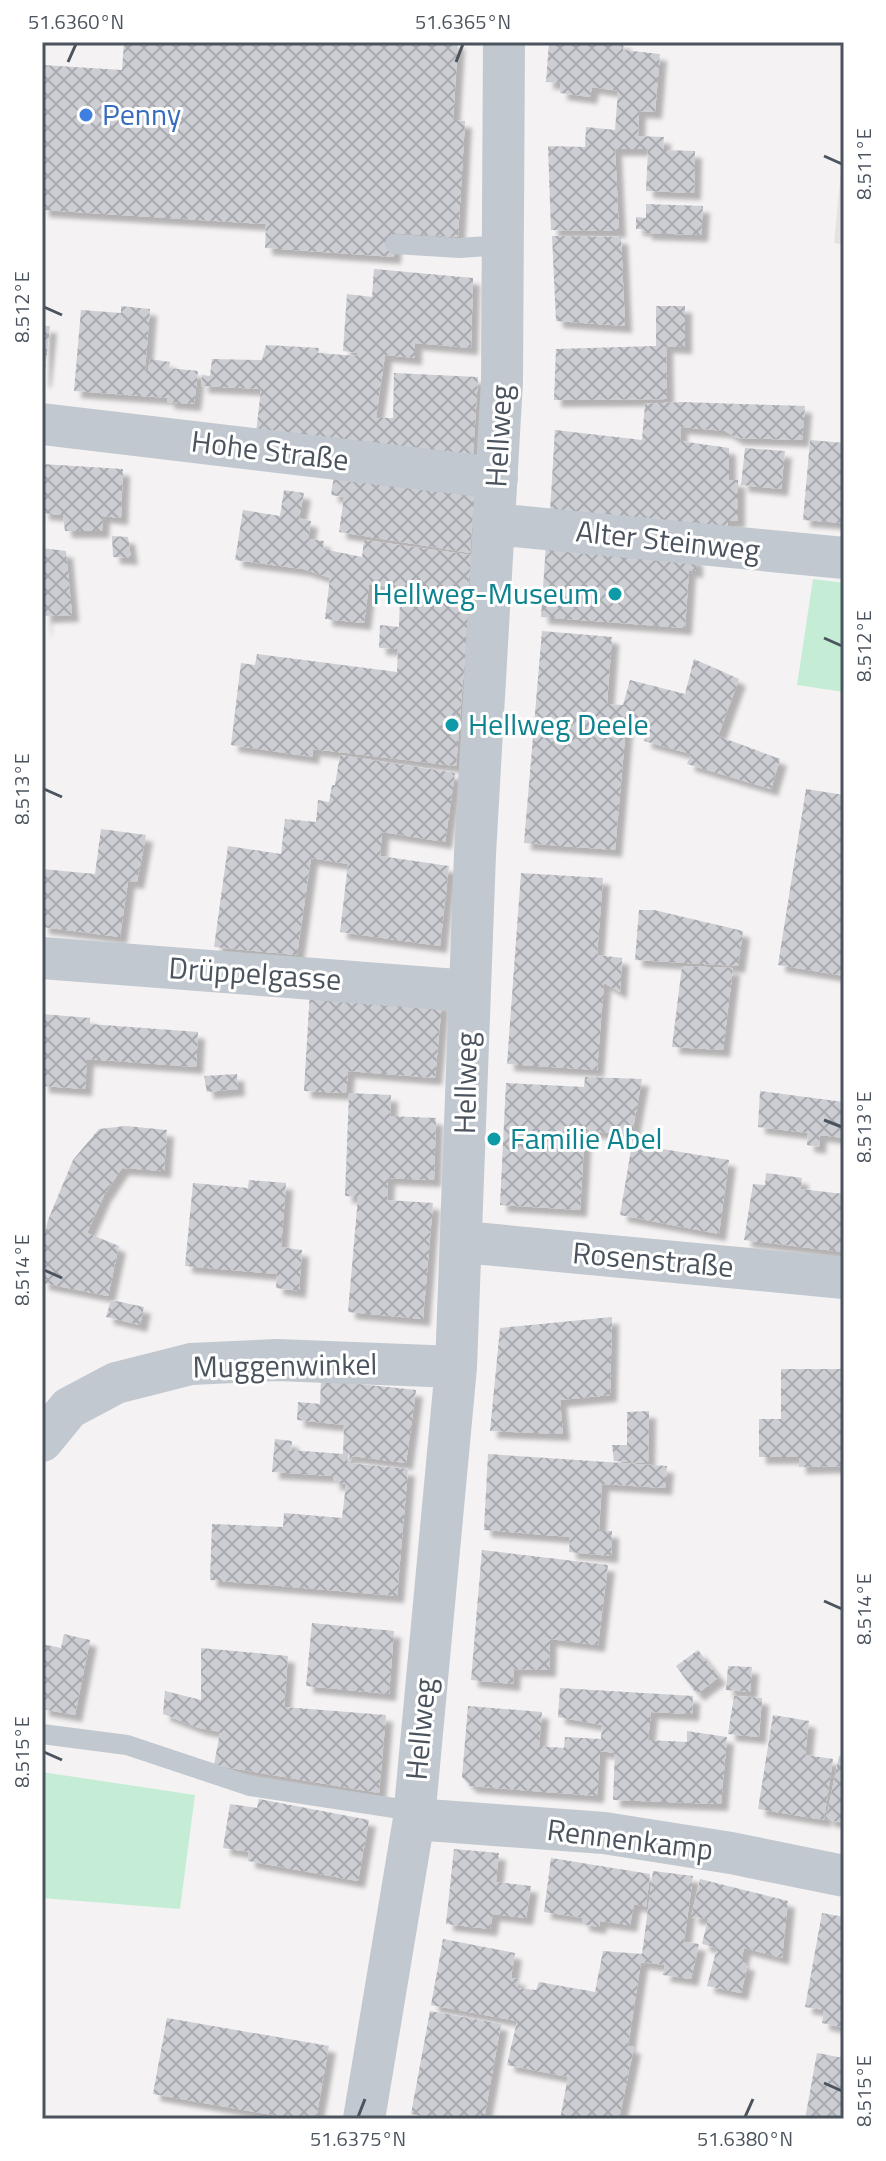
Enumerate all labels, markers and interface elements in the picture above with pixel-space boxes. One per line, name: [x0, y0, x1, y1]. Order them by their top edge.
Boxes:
text: 51.6360°N: [28, 6, 124, 37]
text: 51.6365°N: [415, 6, 511, 37]
place label: Penny: [102, 91, 181, 137]
marker: Penny: [77, 106, 95, 124]
text: 8.511°E: [848, 128, 879, 200]
text: 8.512°E: [6, 271, 37, 343]
street label: Hellweg: [472, 384, 524, 488]
street label: Hohe Straße: [189, 418, 351, 482]
street label: Alter Steinweg: [574, 507, 762, 573]
place label: Hellweg-Museum: [373, 570, 599, 616]
marker: Hellweg-Museum: [606, 585, 624, 603]
text: 8.512°E: [848, 610, 879, 682]
place label: Hellweg Deele: [468, 701, 649, 747]
marker: Hellweg Deele: [443, 716, 461, 734]
text: 8.513°E: [6, 753, 37, 825]
street label: Drüppelgasse: [167, 944, 343, 1002]
street label: Hellweg: [441, 1031, 489, 1135]
text: 8.513°E: [848, 1091, 879, 1163]
place label: Familie Abel: [510, 1115, 662, 1161]
marker: Familie Abel: [485, 1130, 503, 1148]
street label: Rosenstraße: [571, 1229, 736, 1289]
text: 8.514°E: [6, 1234, 37, 1306]
street label: Muggenwinkel: [192, 1340, 378, 1390]
text: 8.514°E: [848, 1573, 879, 1645]
street label: Hellweg: [393, 1676, 447, 1782]
text: 8.515°E: [6, 1716, 37, 1788]
street label: Rennenkamp: [544, 1806, 716, 1872]
text: 8.515°E: [848, 2055, 879, 2127]
text: 51.6375°N: [310, 2123, 406, 2154]
text: 51.6380°N: [697, 2123, 793, 2154]

